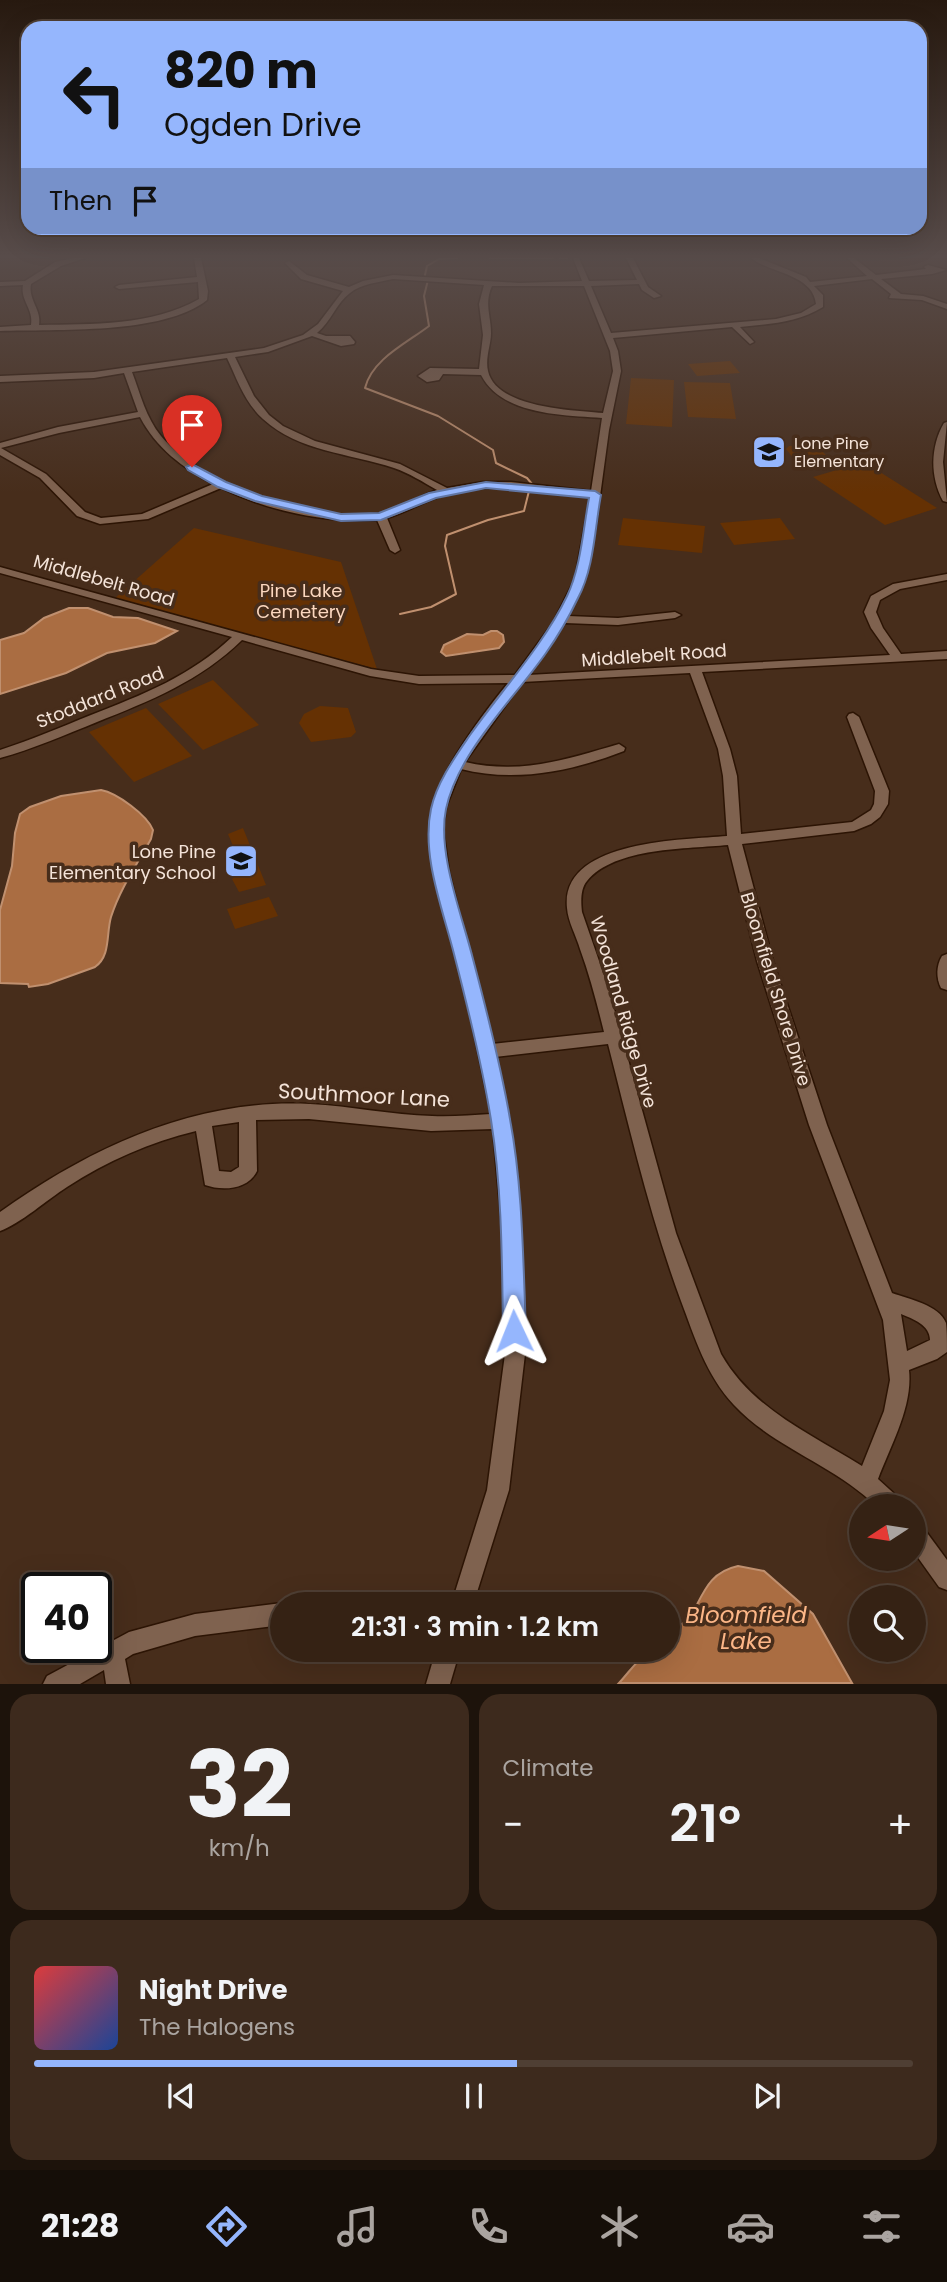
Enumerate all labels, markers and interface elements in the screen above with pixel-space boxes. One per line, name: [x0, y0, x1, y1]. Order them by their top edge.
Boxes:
text: 820 m: [164, 37, 318, 105]
icon: left: [49, 49, 140, 140]
text: Ogden Drive: [164, 102, 362, 147]
icon: arrive: [126, 182, 164, 220]
text: Then: [49, 183, 112, 219]
pin: [162, 395, 222, 467]
icon: arrive: [173, 406, 211, 444]
place label: Lone Pine Elementary: [794, 432, 884, 473]
school or university icon: Lone Pine Elementary: [750, 433, 788, 471]
street label: Middlebelt Road: [30, 548, 178, 612]
park label: Pine Lake Cemetery: [256, 578, 346, 624]
street label: Middlebelt Road: [580, 637, 728, 673]
street label: Stoddard Road: [32, 660, 168, 734]
place label: Lone Pine Elementary School: [49, 839, 216, 885]
school or university icon: Lone Pine Elementary School: [222, 842, 260, 880]
street label: Bloomfield Shore Drive: [735, 889, 817, 1089]
street label: Woodland Ridge Drive: [585, 913, 663, 1111]
street label: Southmoor Lane: [277, 1076, 451, 1114]
position arrow: [477, 1294, 551, 1368]
north arrow: [849, 1494, 926, 1572]
map controls: [849, 1494, 926, 1662]
speed limit sign: 40: [21, 1572, 112, 1663]
button: search: [849, 1585, 926, 1662]
water label: Bloomfield Lake: [685, 1599, 807, 1657]
text: 21:31 · 3 min · 1.2 km: [351, 1609, 599, 1645]
text: 32: [186, 1721, 293, 1849]
text: Climate: [503, 1752, 593, 1784]
text: 21°: [669, 1787, 741, 1860]
text: −: [503, 1798, 523, 1851]
text: +: [887, 1798, 913, 1851]
text: km/h: [209, 1832, 270, 1864]
text: Night Drive: [139, 1972, 287, 2008]
text: The Halogens: [139, 2011, 295, 2043]
icon: previous: [162, 2077, 200, 2115]
icon: pause: [455, 2077, 493, 2115]
icon: next: [748, 2077, 786, 2115]
icon: directions: [202, 2202, 251, 2251]
icon: music: [333, 2202, 382, 2251]
icon: phone: [464, 2202, 513, 2251]
icon: climate: [595, 2202, 644, 2251]
icon: car: [726, 2202, 775, 2251]
icon: filters: [857, 2202, 906, 2251]
text: 21:28: [41, 2203, 119, 2248]

